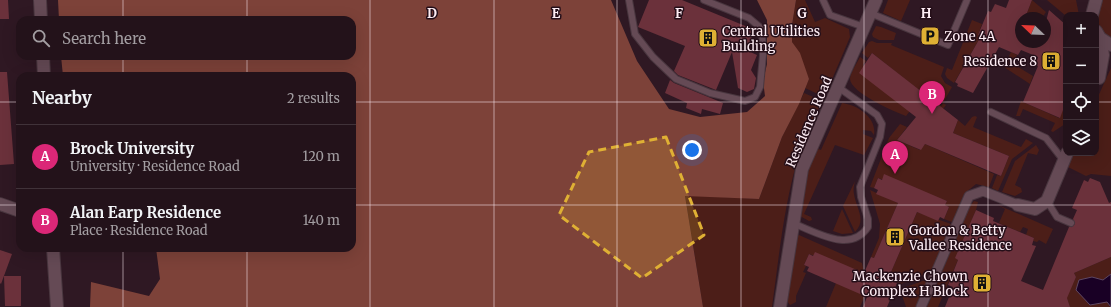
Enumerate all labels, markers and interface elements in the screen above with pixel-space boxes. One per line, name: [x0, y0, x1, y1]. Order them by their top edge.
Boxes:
text: D: [427, 5, 437, 22]
text: E: [552, 5, 561, 22]
text: F: [675, 5, 683, 22]
text: G: [797, 5, 807, 22]
text: H: [921, 5, 932, 22]
north arrow: [1015, 12, 1051, 48]
map controls: [1063, 12, 1099, 156]
button: +: [1063, 12, 1099, 48]
search box: [16, 16, 356, 60]
place label: Central Utilities Building: [722, 23, 820, 55]
parking icon: Zone 4A: [919, 25, 941, 47]
icon: search: [30, 27, 52, 49]
building icon: Central Utilities Building: [697, 27, 719, 49]
place label: Zone 4A: [944, 28, 996, 45]
text: Search here: [62, 29, 146, 48]
button: −: [1063, 48, 1099, 84]
building icon: Residence 8: [1040, 50, 1062, 72]
place label: Residence 8: [963, 53, 1037, 70]
street label: Residence Road: [782, 74, 836, 170]
pin: B: [919, 81, 945, 114]
button: locate: [1063, 84, 1099, 120]
text: Nearby: [32, 87, 92, 109]
text: 2 results: [287, 90, 340, 107]
button: layers: [1063, 120, 1099, 156]
text: Brock University: [70, 139, 194, 158]
your location: [682, 140, 702, 160]
pin: A: [882, 141, 908, 174]
text: A: [40, 148, 50, 165]
text: 120 m: [302, 148, 340, 165]
text: University · Residence Road: [70, 158, 240, 175]
text: Alan Earp Residence: [70, 203, 221, 222]
text: B: [40, 212, 50, 229]
text: 140 m: [303, 212, 340, 229]
text: Place · Residence Road: [70, 222, 208, 239]
place label: Gordon & Betty Vallee Residence: [908, 222, 1012, 254]
building icon: Gordon & Betty Vallee Residence: [884, 226, 906, 248]
place label: Mackenzie Chown Complex H Block: [853, 268, 969, 300]
building icon: Mackenzie Chown Complex H Block: [971, 272, 993, 294]

